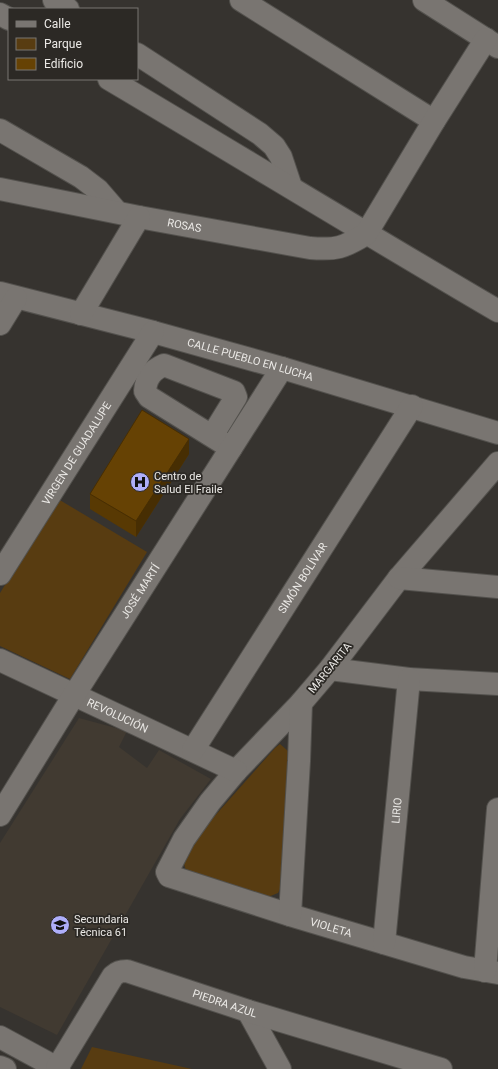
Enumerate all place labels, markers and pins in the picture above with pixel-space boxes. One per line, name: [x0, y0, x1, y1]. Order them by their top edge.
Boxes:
place label: Centro de Salud El Fraile: [154, 470, 223, 496]
hospital icon: Centro de Salud El Fraile: [129, 471, 151, 493]
place label: Secundaria Técnica 61: [74, 913, 129, 939]
school or university icon: Secundaria Técnica 61: [49, 914, 71, 936]

